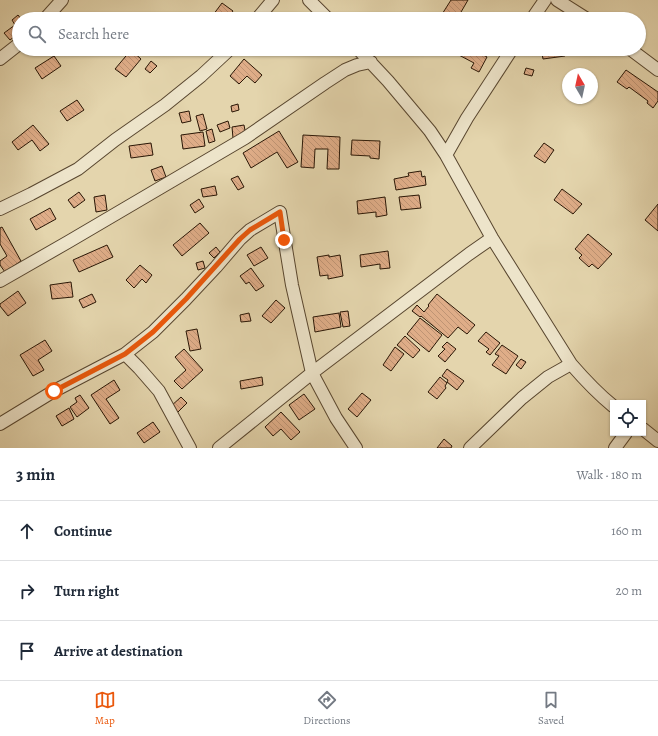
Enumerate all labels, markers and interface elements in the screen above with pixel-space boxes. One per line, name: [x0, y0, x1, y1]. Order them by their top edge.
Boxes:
search box: [12, 12, 646, 56]
icon: search: [26, 23, 48, 45]
text: Search here: [58, 24, 129, 44]
north arrow: [562, 68, 598, 104]
route end: [275, 231, 293, 249]
route start: [45, 382, 63, 400]
map controls: [610, 400, 646, 436]
button: locate: [610, 400, 646, 436]
text: 3 min: [16, 463, 55, 486]
text: Walk · 180 m: [576, 466, 642, 483]
icon: ahead: [16, 520, 38, 542]
text: Continue: [54, 521, 112, 541]
text: 160 m: [611, 522, 642, 539]
icon: right: [16, 580, 38, 602]
text: Turn right: [54, 581, 119, 601]
text: 20 m: [616, 582, 642, 599]
icon: arrive: [16, 640, 38, 662]
text: Arrive at destination: [54, 641, 183, 661]
tab: Map: [94, 689, 116, 728]
tab: Directions: [303, 689, 351, 728]
tab: Saved: [538, 689, 564, 728]

